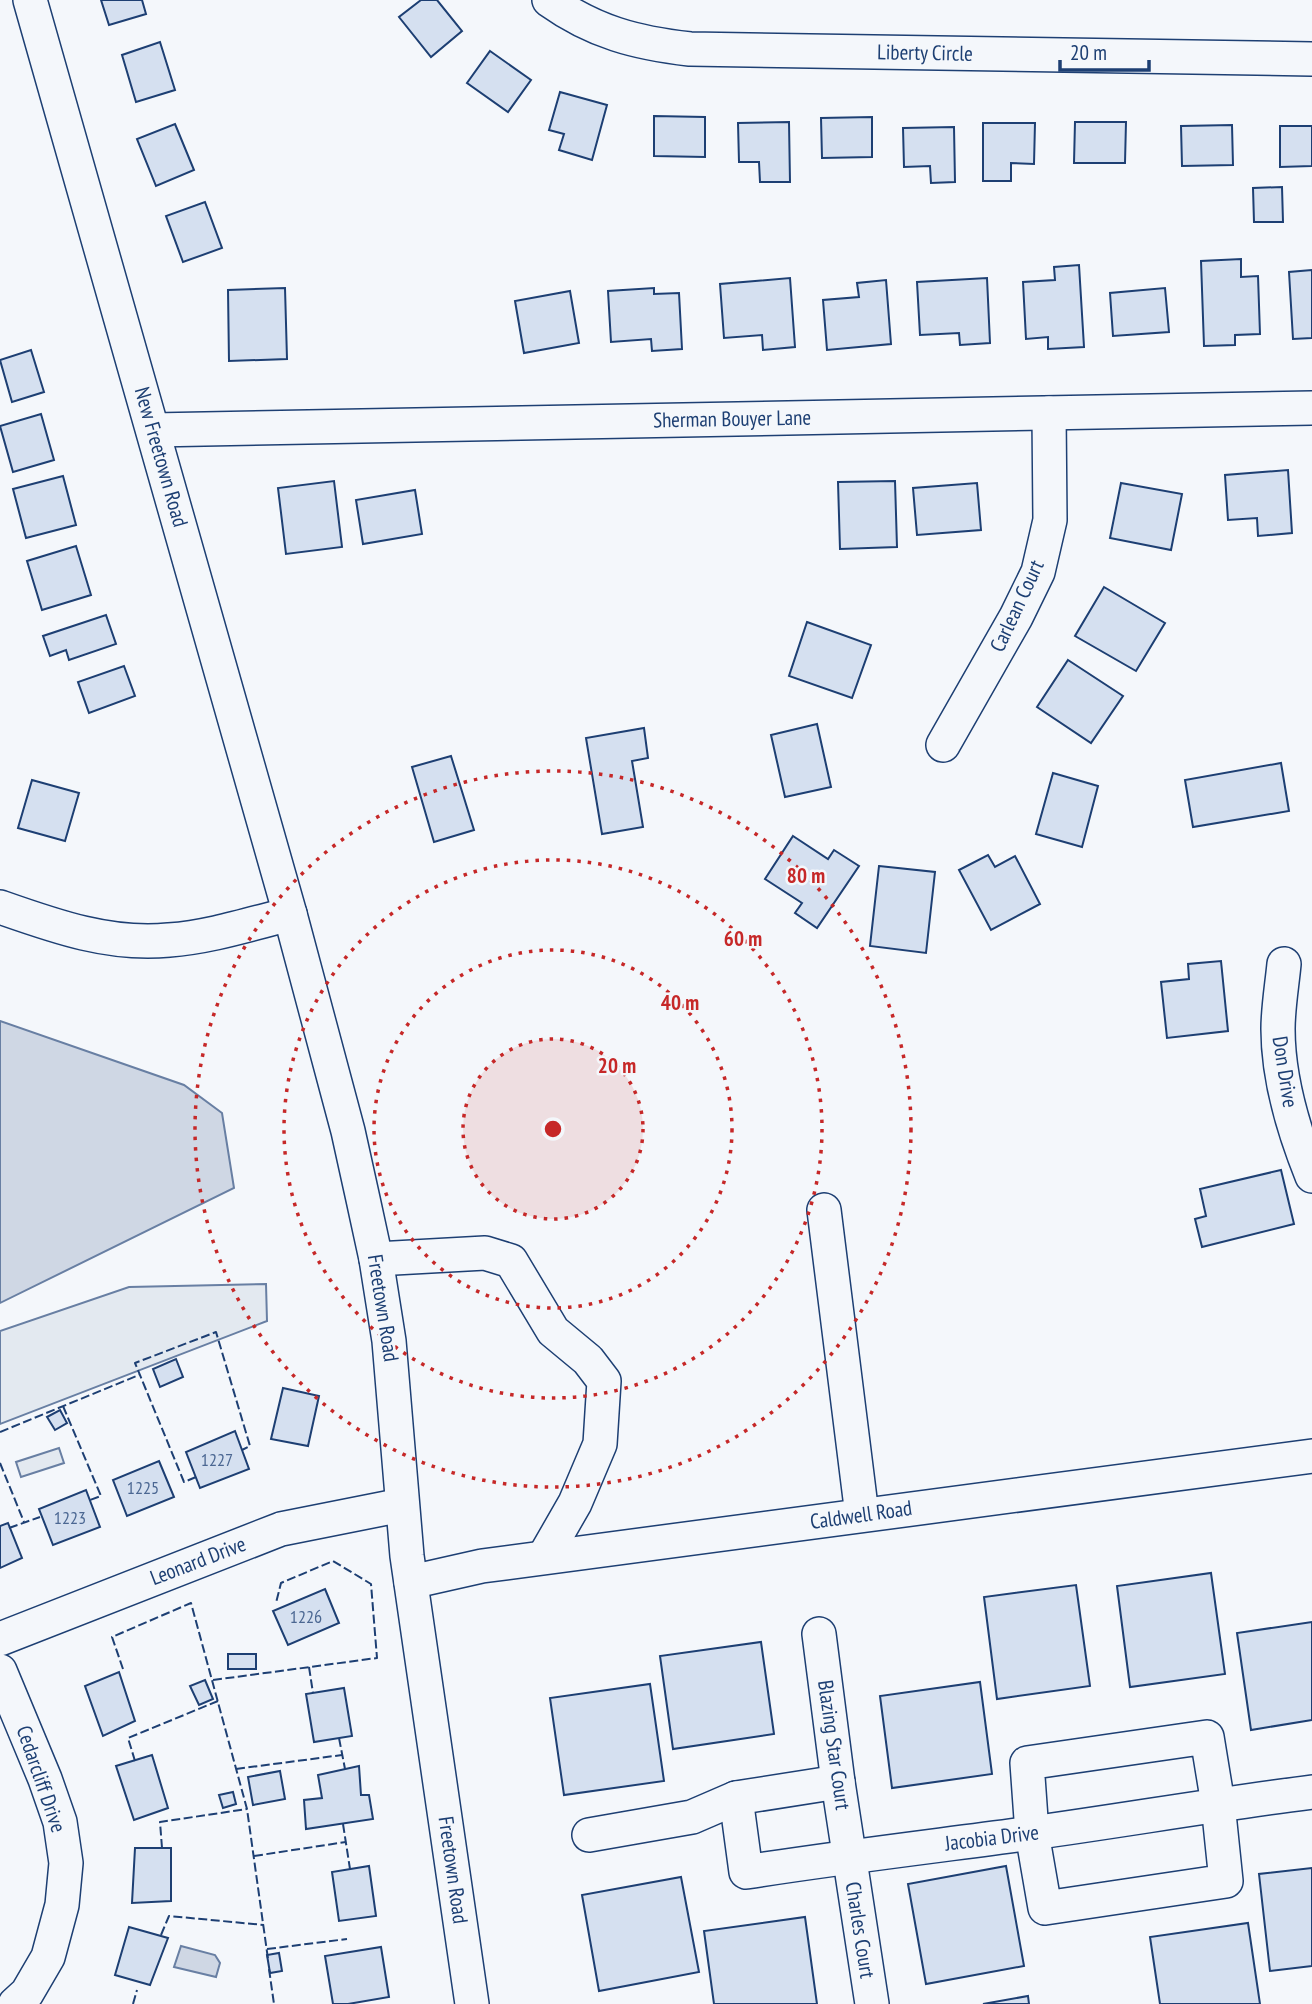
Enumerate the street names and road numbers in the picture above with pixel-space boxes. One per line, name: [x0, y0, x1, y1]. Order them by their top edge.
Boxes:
street label: Liberty Circle: [877, 38, 973, 67]
street label: New Freetown Road: [129, 384, 194, 530]
street label: Sherman Bouyer Lane: [653, 404, 811, 433]
street label: Carlean Court: [984, 555, 1050, 656]
street label: Don Drive: [1267, 1034, 1304, 1110]
street label: Freetown Road: [362, 1252, 405, 1363]
street label: Caldwell Road: [808, 1494, 914, 1535]
street label: Leonard Drive: [146, 1530, 250, 1591]
street label: Blazing Star Court: [812, 1678, 857, 1812]
street label: Cedarcliff Drive: [11, 1722, 72, 1836]
street label: Freetown Road: [433, 1815, 474, 1925]
street label: Jacobia Drive: [942, 1818, 1040, 1857]
street label: Charles Court: [840, 1880, 881, 1980]

